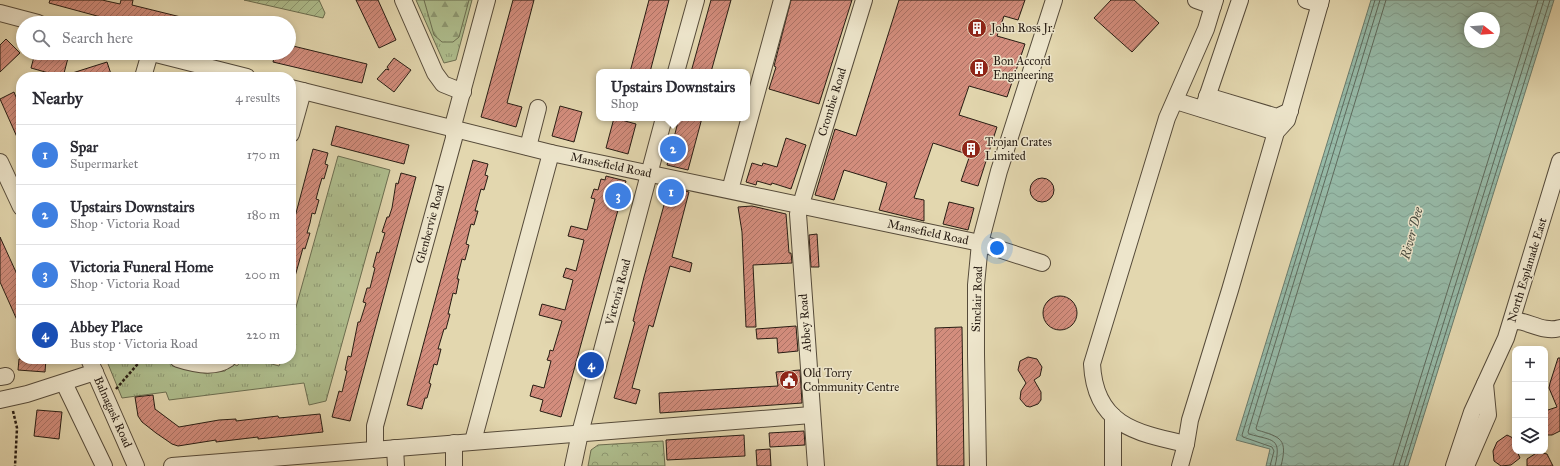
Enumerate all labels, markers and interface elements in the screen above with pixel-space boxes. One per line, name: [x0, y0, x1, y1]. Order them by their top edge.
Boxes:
north arrow: [1464, 12, 1500, 48]
search box: [16, 16, 296, 60]
building icon: John Ross Jr.: [966, 17, 988, 39]
place label: John Ross Jr.: [989, 21, 1055, 36]
icon: search: [30, 27, 52, 49]
text: Search here: [62, 29, 133, 47]
place label: Bon Accord Engineering: [993, 54, 1054, 83]
building icon: Bon Accord Engineering: [968, 57, 990, 79]
street label: Crombie Road: [815, 66, 849, 138]
popup: [596, 69, 750, 121]
text: Upstairs Downstairs: [611, 78, 735, 96]
text: Nearby: [32, 88, 83, 109]
text: 4 results: [235, 90, 280, 106]
text: Shop: [611, 96, 639, 112]
pin: 2: [660, 134, 686, 164]
place label: Trojan Crates Limited: [985, 135, 1052, 163]
text: Spar: [70, 138, 98, 156]
building icon: Trojan Crates Limited: [960, 138, 982, 160]
text: 1: [42, 147, 48, 163]
text: 170 m: [247, 147, 280, 163]
street label: Mansefield Road: [569, 150, 653, 180]
text: Supermarket: [70, 156, 138, 172]
pin: 1: [658, 177, 684, 207]
pin: 3: [605, 181, 631, 211]
street label: Glenbervie Road: [413, 183, 447, 265]
text: Upstairs Downstairs: [70, 198, 194, 216]
water label: River Dee: [1397, 204, 1427, 262]
text: 2: [42, 207, 48, 223]
text: 180 m: [247, 207, 280, 223]
street label: North Esplanade East: [1504, 215, 1550, 324]
text: Shop · Victoria Road: [70, 216, 180, 232]
street label: Mansefield Road: [886, 217, 970, 247]
your location: [987, 238, 1007, 258]
street label: Victoria Road: [602, 257, 634, 328]
text: Victoria Funeral Home: [70, 258, 214, 276]
street label: Sinclair Road: [969, 266, 985, 332]
text: 3: [42, 267, 48, 283]
text: 200 m: [245, 267, 280, 283]
text: Shop · Victoria Road: [70, 276, 180, 292]
street label: Abbey Road: [796, 293, 814, 354]
text: Abbey Place: [70, 318, 143, 336]
text: 4: [41, 327, 49, 343]
text: 220 m: [246, 327, 280, 343]
text: Bus stop · Victoria Road: [70, 336, 198, 352]
map controls: [1512, 346, 1548, 454]
button: +: [1512, 346, 1548, 382]
pin: 4: [578, 350, 604, 380]
place label: Old Torry Community Centre: [803, 366, 899, 394]
public building icon: Old Torry Community Centre: [778, 369, 800, 391]
street label: Balnagask Road: [90, 374, 135, 450]
button: −: [1512, 382, 1548, 418]
button: layers: [1512, 418, 1548, 454]

